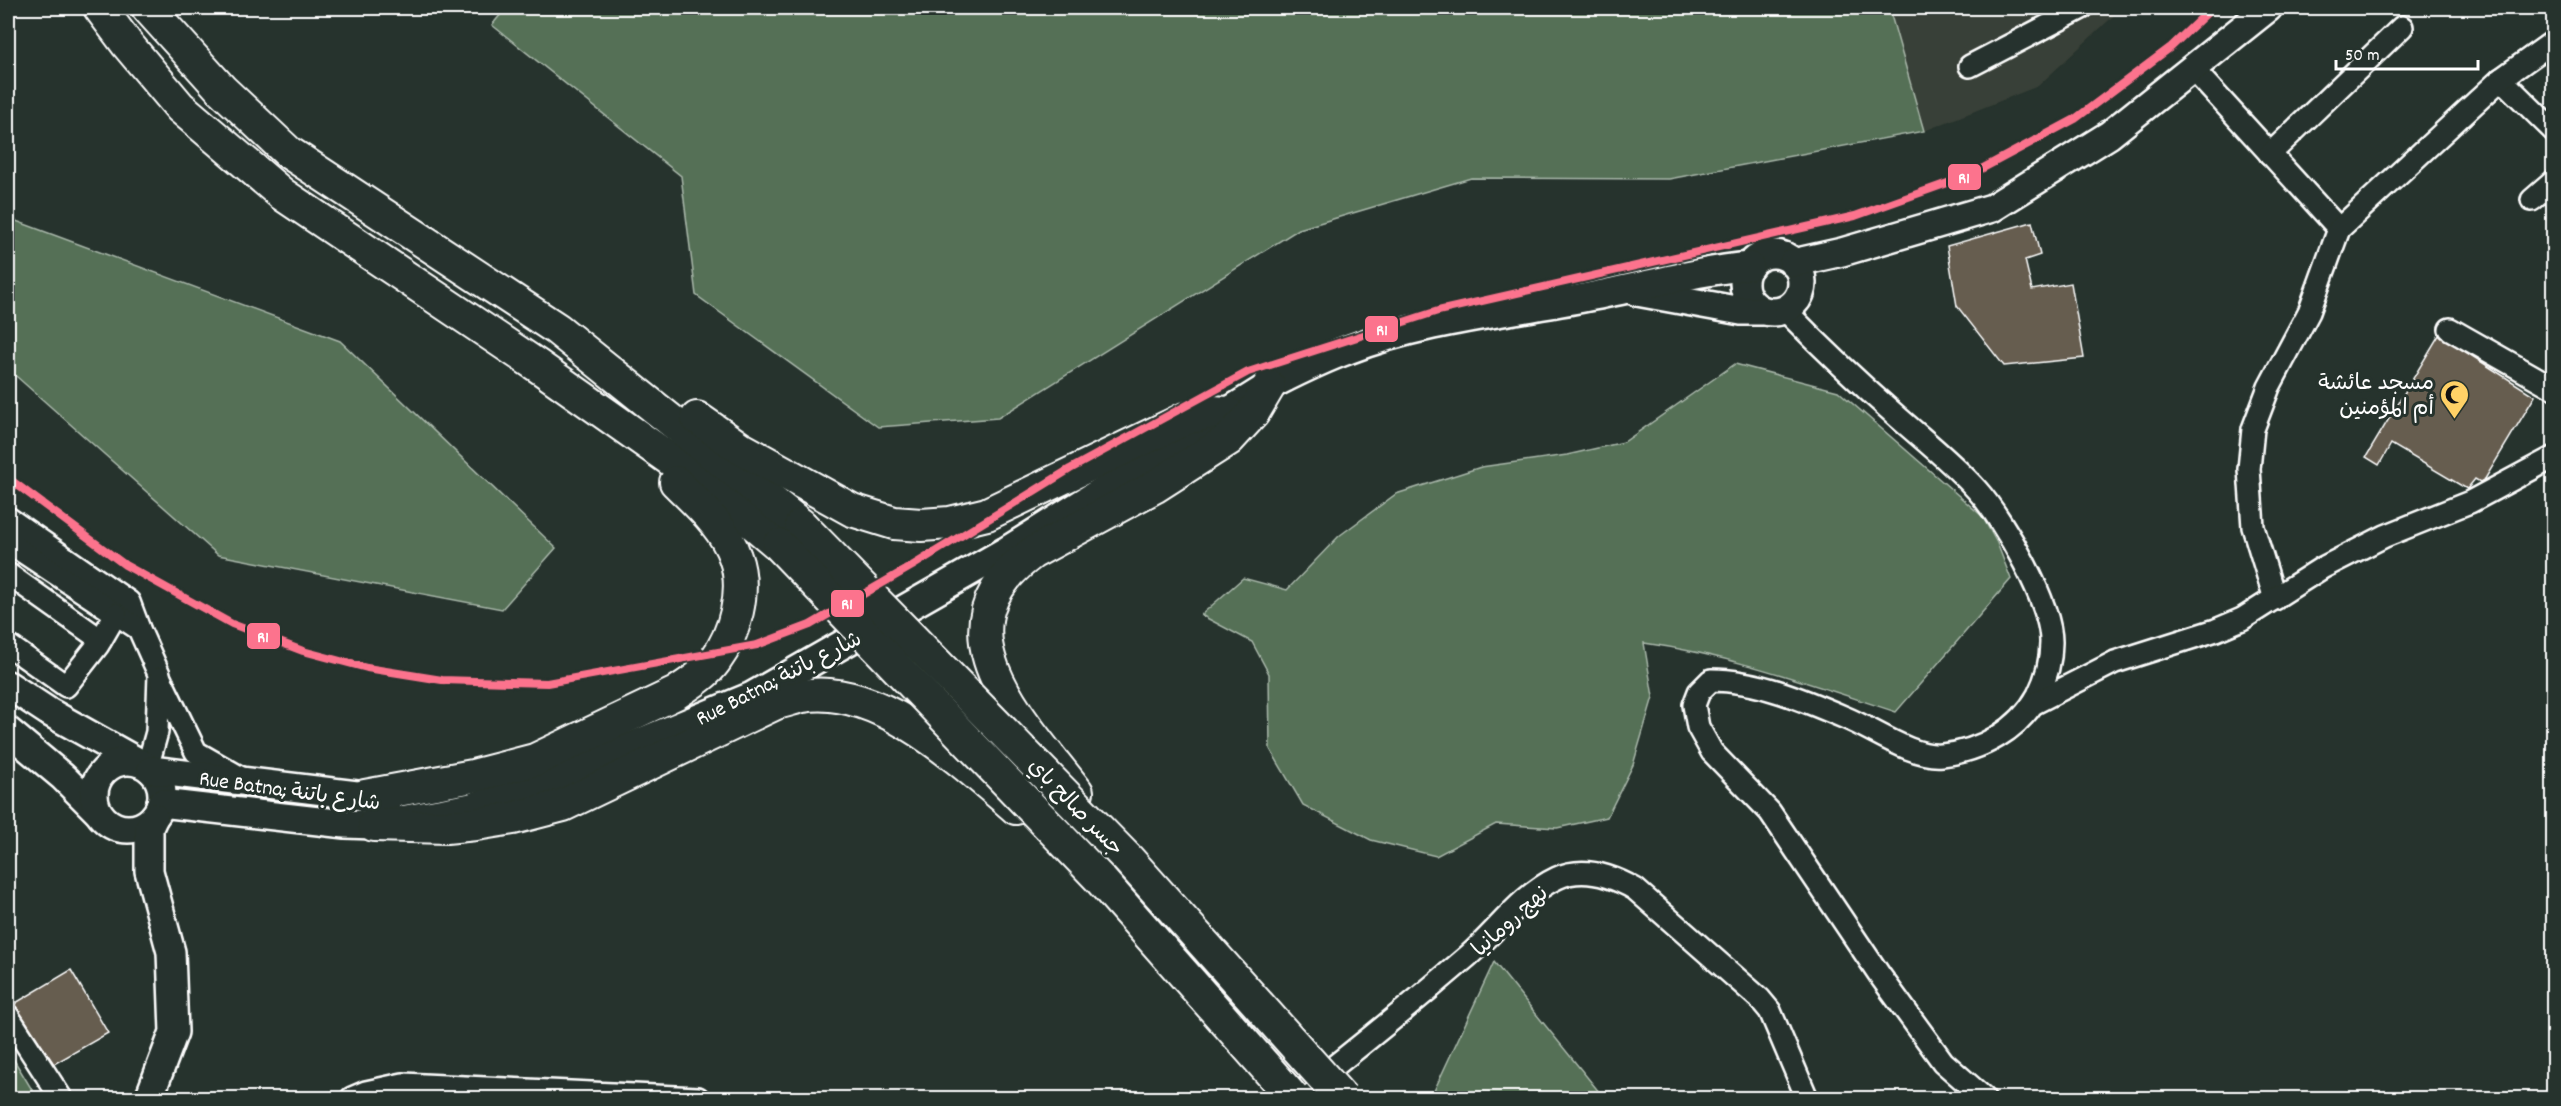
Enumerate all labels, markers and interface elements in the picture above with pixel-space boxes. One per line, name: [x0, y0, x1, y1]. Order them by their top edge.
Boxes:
scale bar: [2336, 33, 2478, 71]
text: 50 m: [2345, 44, 2380, 69]
line badge: R1: [1947, 163, 1982, 191]
text: R1: [1958, 168, 1970, 191]
line badge: R1: [1364, 315, 1399, 343]
text: R1: [1376, 320, 1388, 343]
place label: مسجد عائشة أم المؤمنين: [2318, 369, 2435, 425]
mosque icon: مسجد عائشة أم المؤمنين: [2439, 378, 2471, 420]
line badge: R1: [830, 589, 865, 618]
text: R1: [841, 594, 853, 617]
line badge: R1: [246, 622, 281, 650]
street label: Rue Batna; شارع باتنة: [691, 625, 868, 735]
text: R1: [257, 627, 269, 650]
street label: جسر صالح باي: [1020, 752, 1129, 865]
street label: Rue Batna; شارع باتنة: [197, 764, 382, 821]
street label: نهج رومانيا: [1466, 880, 1557, 966]

